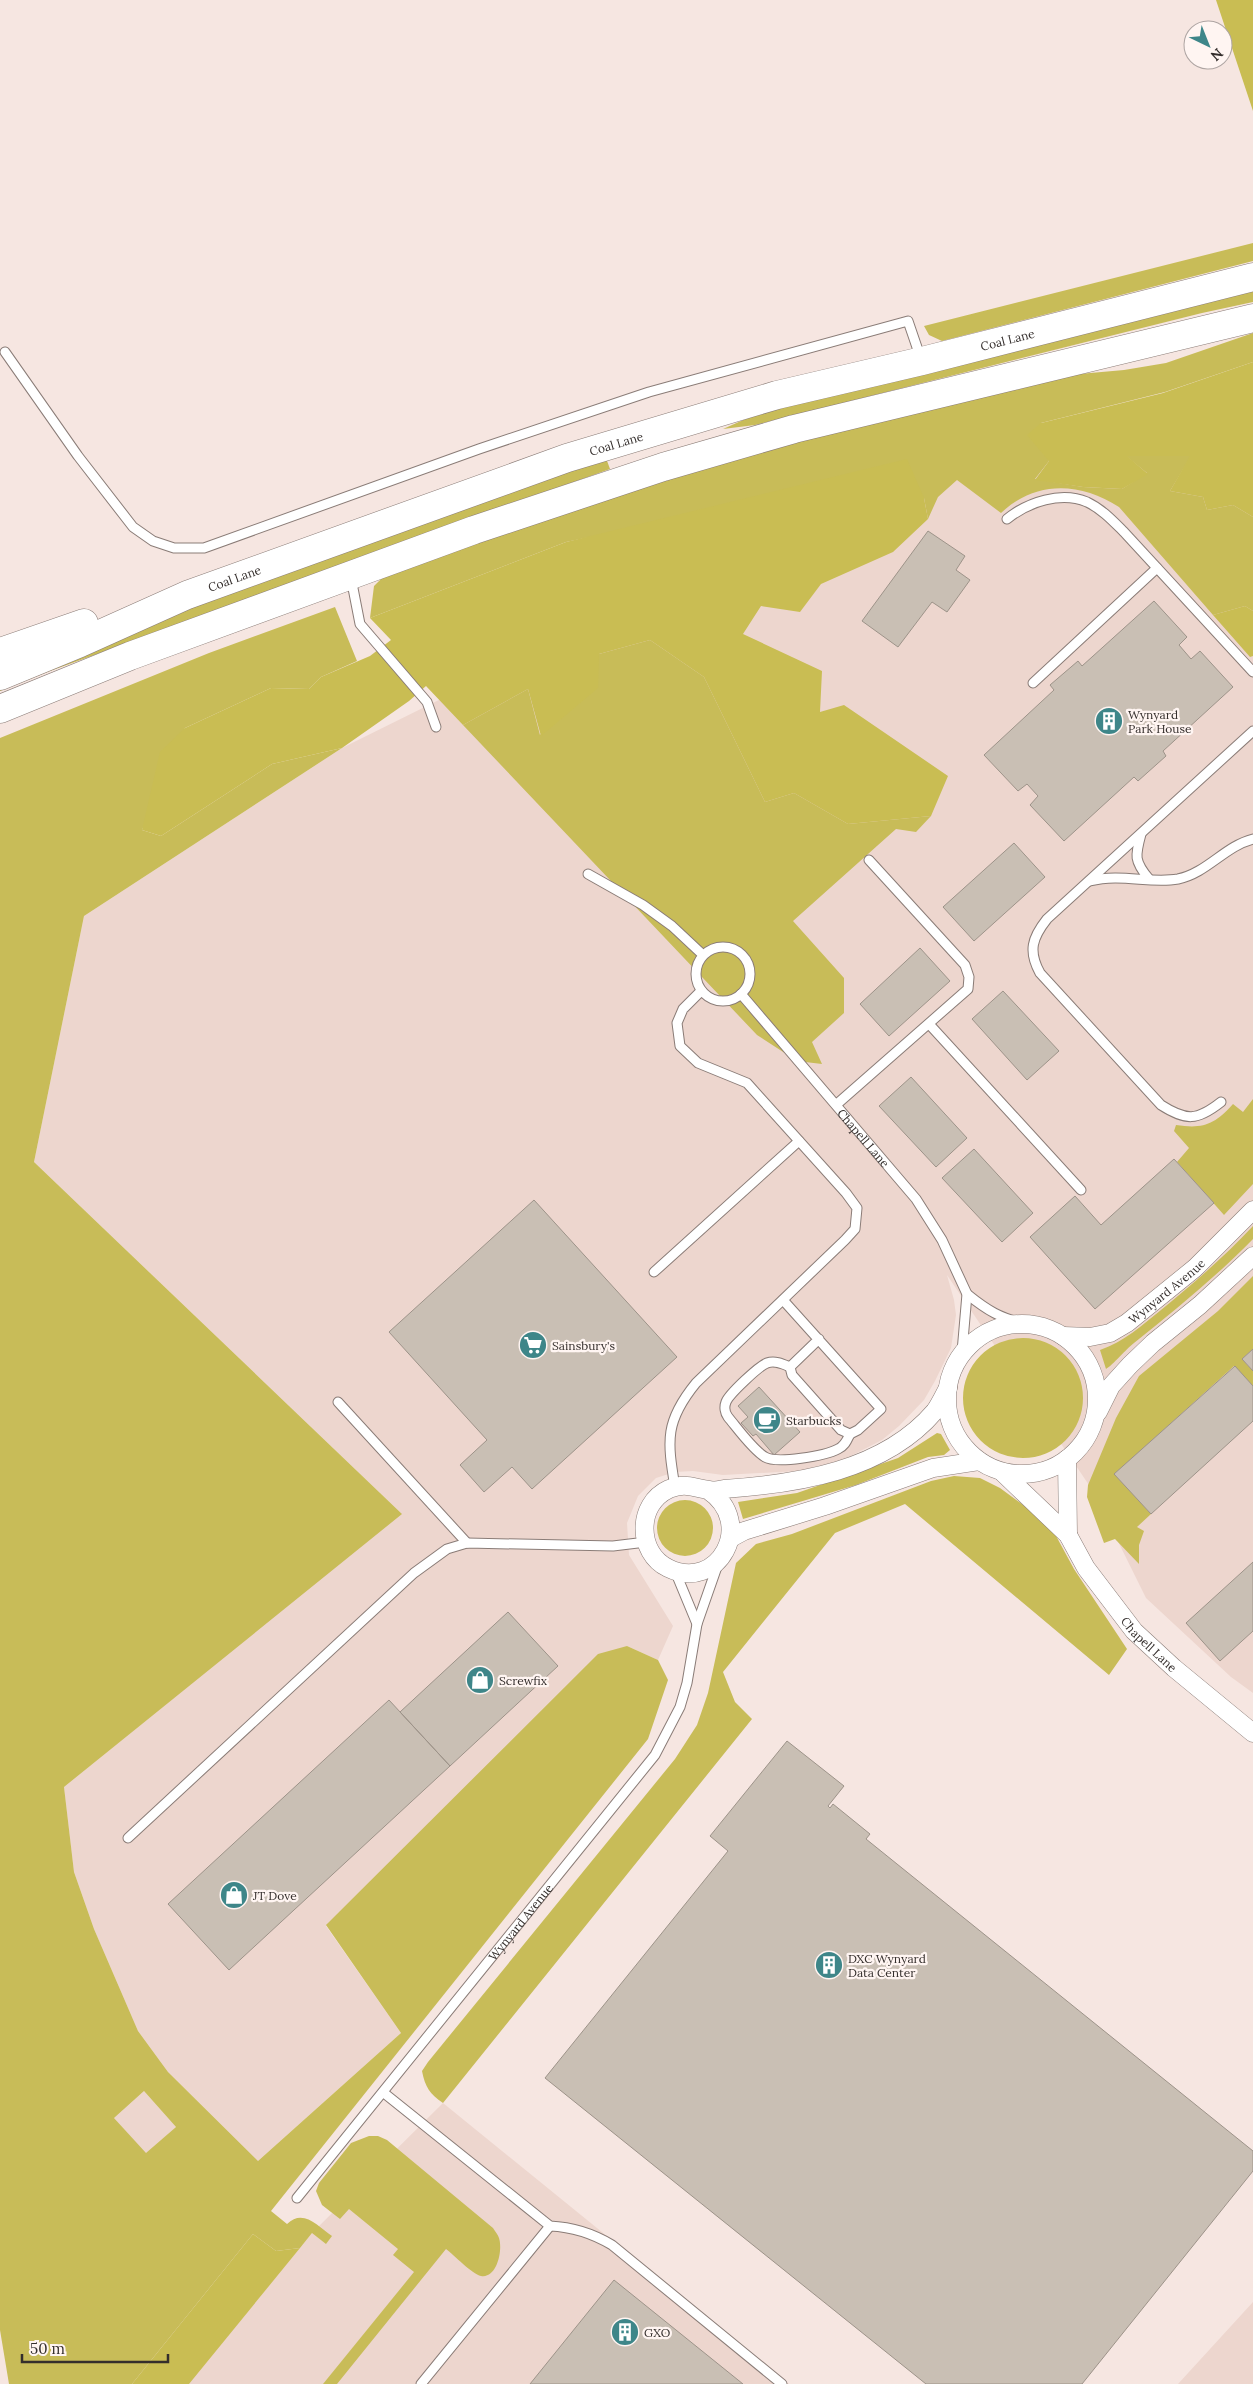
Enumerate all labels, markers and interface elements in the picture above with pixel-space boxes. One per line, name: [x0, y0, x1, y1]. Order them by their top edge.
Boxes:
north arrow: [1183, 20, 1233, 70]
text: N: [1207, 44, 1227, 65]
street label: Coal Lane: [979, 325, 1036, 353]
street label: Coal Lane: [587, 428, 645, 458]
street label: Coal Lane: [206, 561, 263, 594]
building icon: Wynyard Park House: [1094, 706, 1124, 736]
place label: Wynyard Park House: [1128, 707, 1192, 736]
street label: Chapell Lane: [835, 1105, 893, 1171]
street label: Wynyard Avenue: [1125, 1255, 1208, 1326]
supermarket icon: Sainsbury's: [518, 1330, 548, 1360]
place label: Sainsbury's: [552, 1338, 616, 1353]
cafe icon: Starbucks: [752, 1405, 782, 1435]
place label: Starbucks: [786, 1413, 842, 1428]
street label: Chapell Lane: [1118, 1614, 1181, 1675]
shop icon: Screwfix: [465, 1665, 495, 1695]
place label: Screwfix: [499, 1673, 548, 1688]
shop icon: JT Dove: [219, 1880, 249, 1910]
street label: Wynyard Avenue: [485, 1880, 556, 1963]
place label: JT Dove: [252, 1888, 297, 1903]
building icon: DXC Wynyard Data Center: [814, 1950, 844, 1980]
place label: DXC Wynyard Data Center: [848, 1951, 926, 1980]
building icon: GXO: [610, 2317, 640, 2347]
place label: GXO: [644, 2325, 670, 2340]
scale bar: [22, 2332, 169, 2364]
text: 50 m: [30, 2339, 65, 2358]

